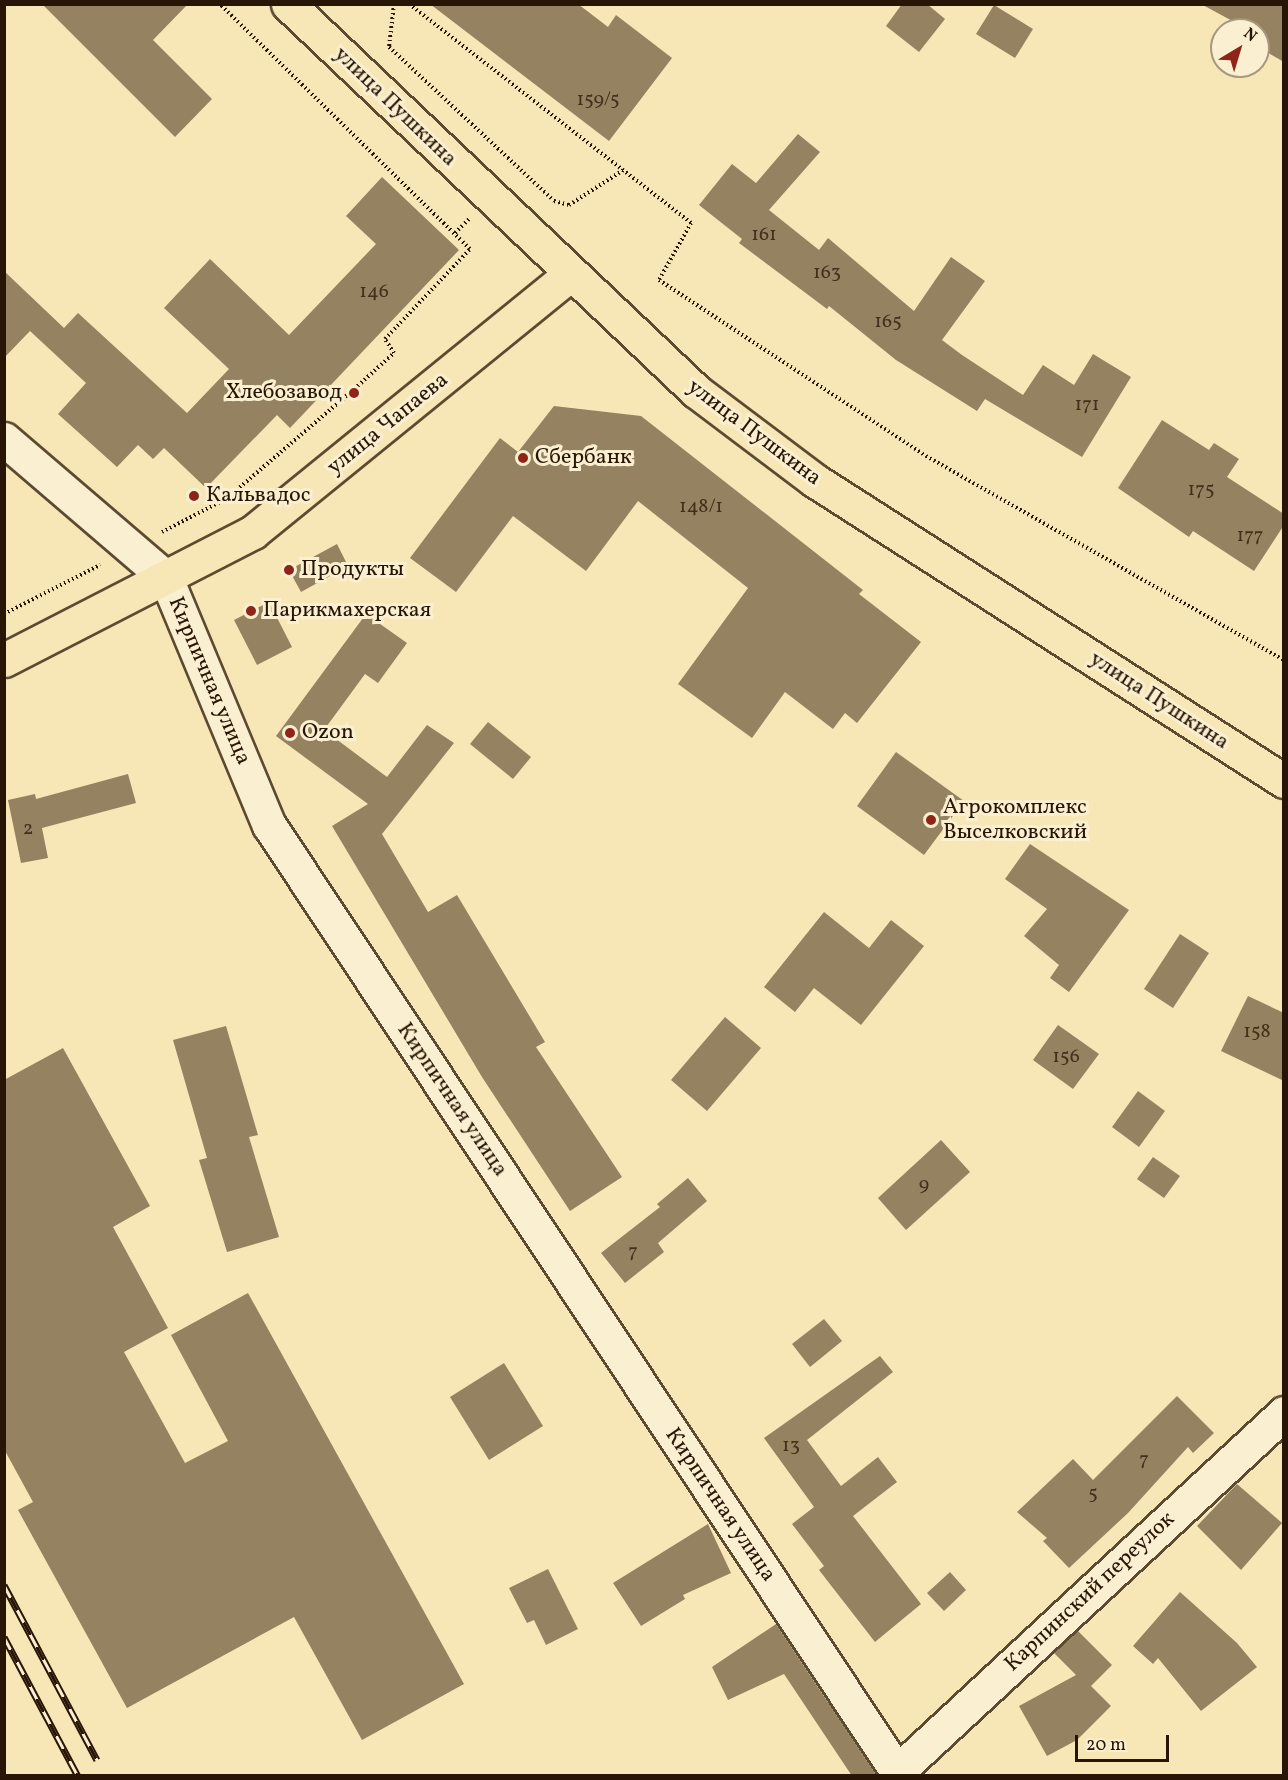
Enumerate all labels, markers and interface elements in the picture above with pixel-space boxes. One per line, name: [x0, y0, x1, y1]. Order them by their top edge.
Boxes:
north arrow: [1210, 18, 1270, 78]
text: N: [1238, 23, 1261, 48]
street label: улица Пушкина: [328, 42, 462, 172]
house number: 159/5: [576, 88, 620, 112]
house number: 161: [751, 223, 777, 247]
house number: 163: [813, 261, 841, 285]
house number: 146: [359, 280, 389, 304]
house number: 165: [874, 310, 902, 334]
street label: улица Чапаева: [322, 367, 454, 481]
street label: улица Пушкина: [682, 374, 826, 492]
place label: Хлебозавод: [226, 380, 342, 406]
marker: Хлебозавод: [347, 386, 361, 400]
house number: 171: [1074, 393, 1100, 417]
place label: Сбербанк: [535, 445, 632, 471]
marker: Сбербанк: [516, 451, 530, 465]
house number: 175: [1187, 478, 1215, 502]
place label: Кальвадос: [206, 483, 311, 509]
marker: Кальвадос: [187, 489, 201, 503]
house number: 148/1: [679, 495, 723, 519]
house number: 177: [1236, 524, 1264, 548]
place label: Продукты: [301, 557, 404, 583]
marker: Продукты: [282, 563, 296, 577]
street label: Кирпичная улица: [162, 593, 256, 769]
place label: Парикмахерская: [263, 598, 431, 624]
marker: Парикмахерская: [244, 604, 258, 618]
street label: улица Пушкина: [1084, 646, 1234, 756]
place label: Ozon: [302, 720, 354, 746]
marker: Ozon: [283, 726, 297, 740]
place label: Агрокомплекс Выселковский: [943, 794, 1087, 846]
marker: Агрокомплекс Выселковский: [924, 813, 938, 827]
house number: 2: [23, 817, 33, 841]
street label: Кирпичная улица: [391, 1018, 513, 1182]
house number: 158: [1243, 1020, 1271, 1044]
house number: 156: [1052, 1045, 1080, 1069]
house number: 9: [919, 1173, 929, 1197]
house number: 7: [628, 1240, 638, 1264]
street label: Кирпичная улица: [659, 1423, 781, 1587]
house number: 13: [782, 1434, 800, 1458]
house number: 7: [1139, 1448, 1149, 1472]
house number: 5: [1088, 1482, 1098, 1506]
street label: Карпинский переулок: [999, 1506, 1181, 1678]
scale bar: [1078, 1723, 1172, 1761]
text: 20 m: [1086, 1733, 1126, 1758]

